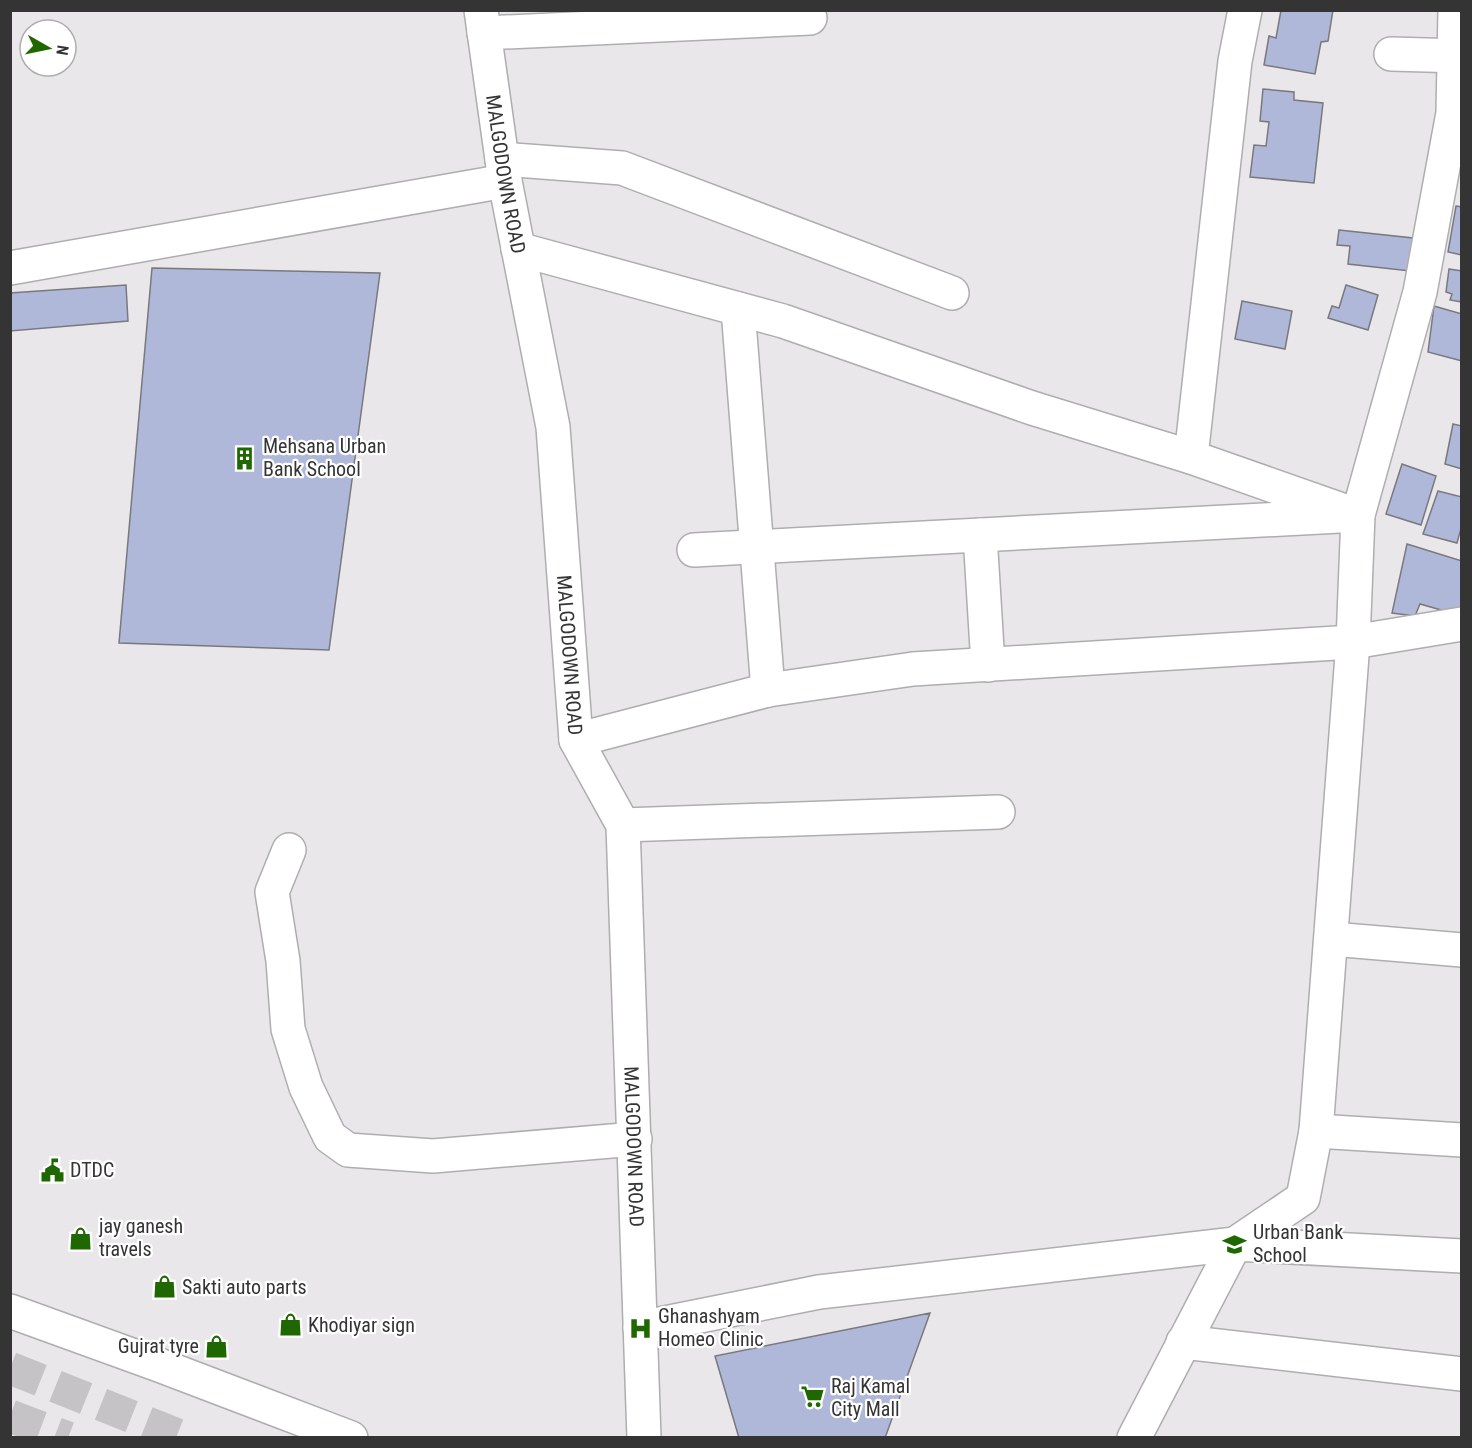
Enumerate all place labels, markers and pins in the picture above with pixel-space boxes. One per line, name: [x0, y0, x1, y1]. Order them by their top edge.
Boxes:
place label: Mehsana Urban Bank School: [263, 434, 386, 481]
building icon: Mehsana Urban Bank School: [232, 445, 258, 471]
public building icon: DTDC: [39, 1157, 65, 1183]
place label: DTDC: [70, 1158, 114, 1182]
place label: jay ganesh travels: [98, 1214, 183, 1261]
place label: Urban Bank School: [1253, 1220, 1343, 1267]
shop icon: jay ganesh travels: [68, 1225, 94, 1251]
school or university icon: Urban Bank School: [1222, 1231, 1248, 1257]
shop icon: Sakti auto parts: [151, 1274, 177, 1300]
place label: Sakti auto parts: [182, 1275, 307, 1299]
place label: Ghanashyam Homeo Clinic: [658, 1304, 764, 1351]
shop icon: Khodiyar sign: [277, 1312, 303, 1338]
place label: Khodiyar sign: [308, 1313, 415, 1337]
hospital icon: Ghanashyam Homeo Clinic: [627, 1315, 653, 1341]
shop icon: Gujrat tyre: [204, 1333, 230, 1359]
place label: Gujrat tyre: [118, 1334, 199, 1358]
place label: Raj Kamal City Mall: [831, 1374, 910, 1421]
supermarket icon: Raj Kamal City Mall: [800, 1384, 826, 1410]

